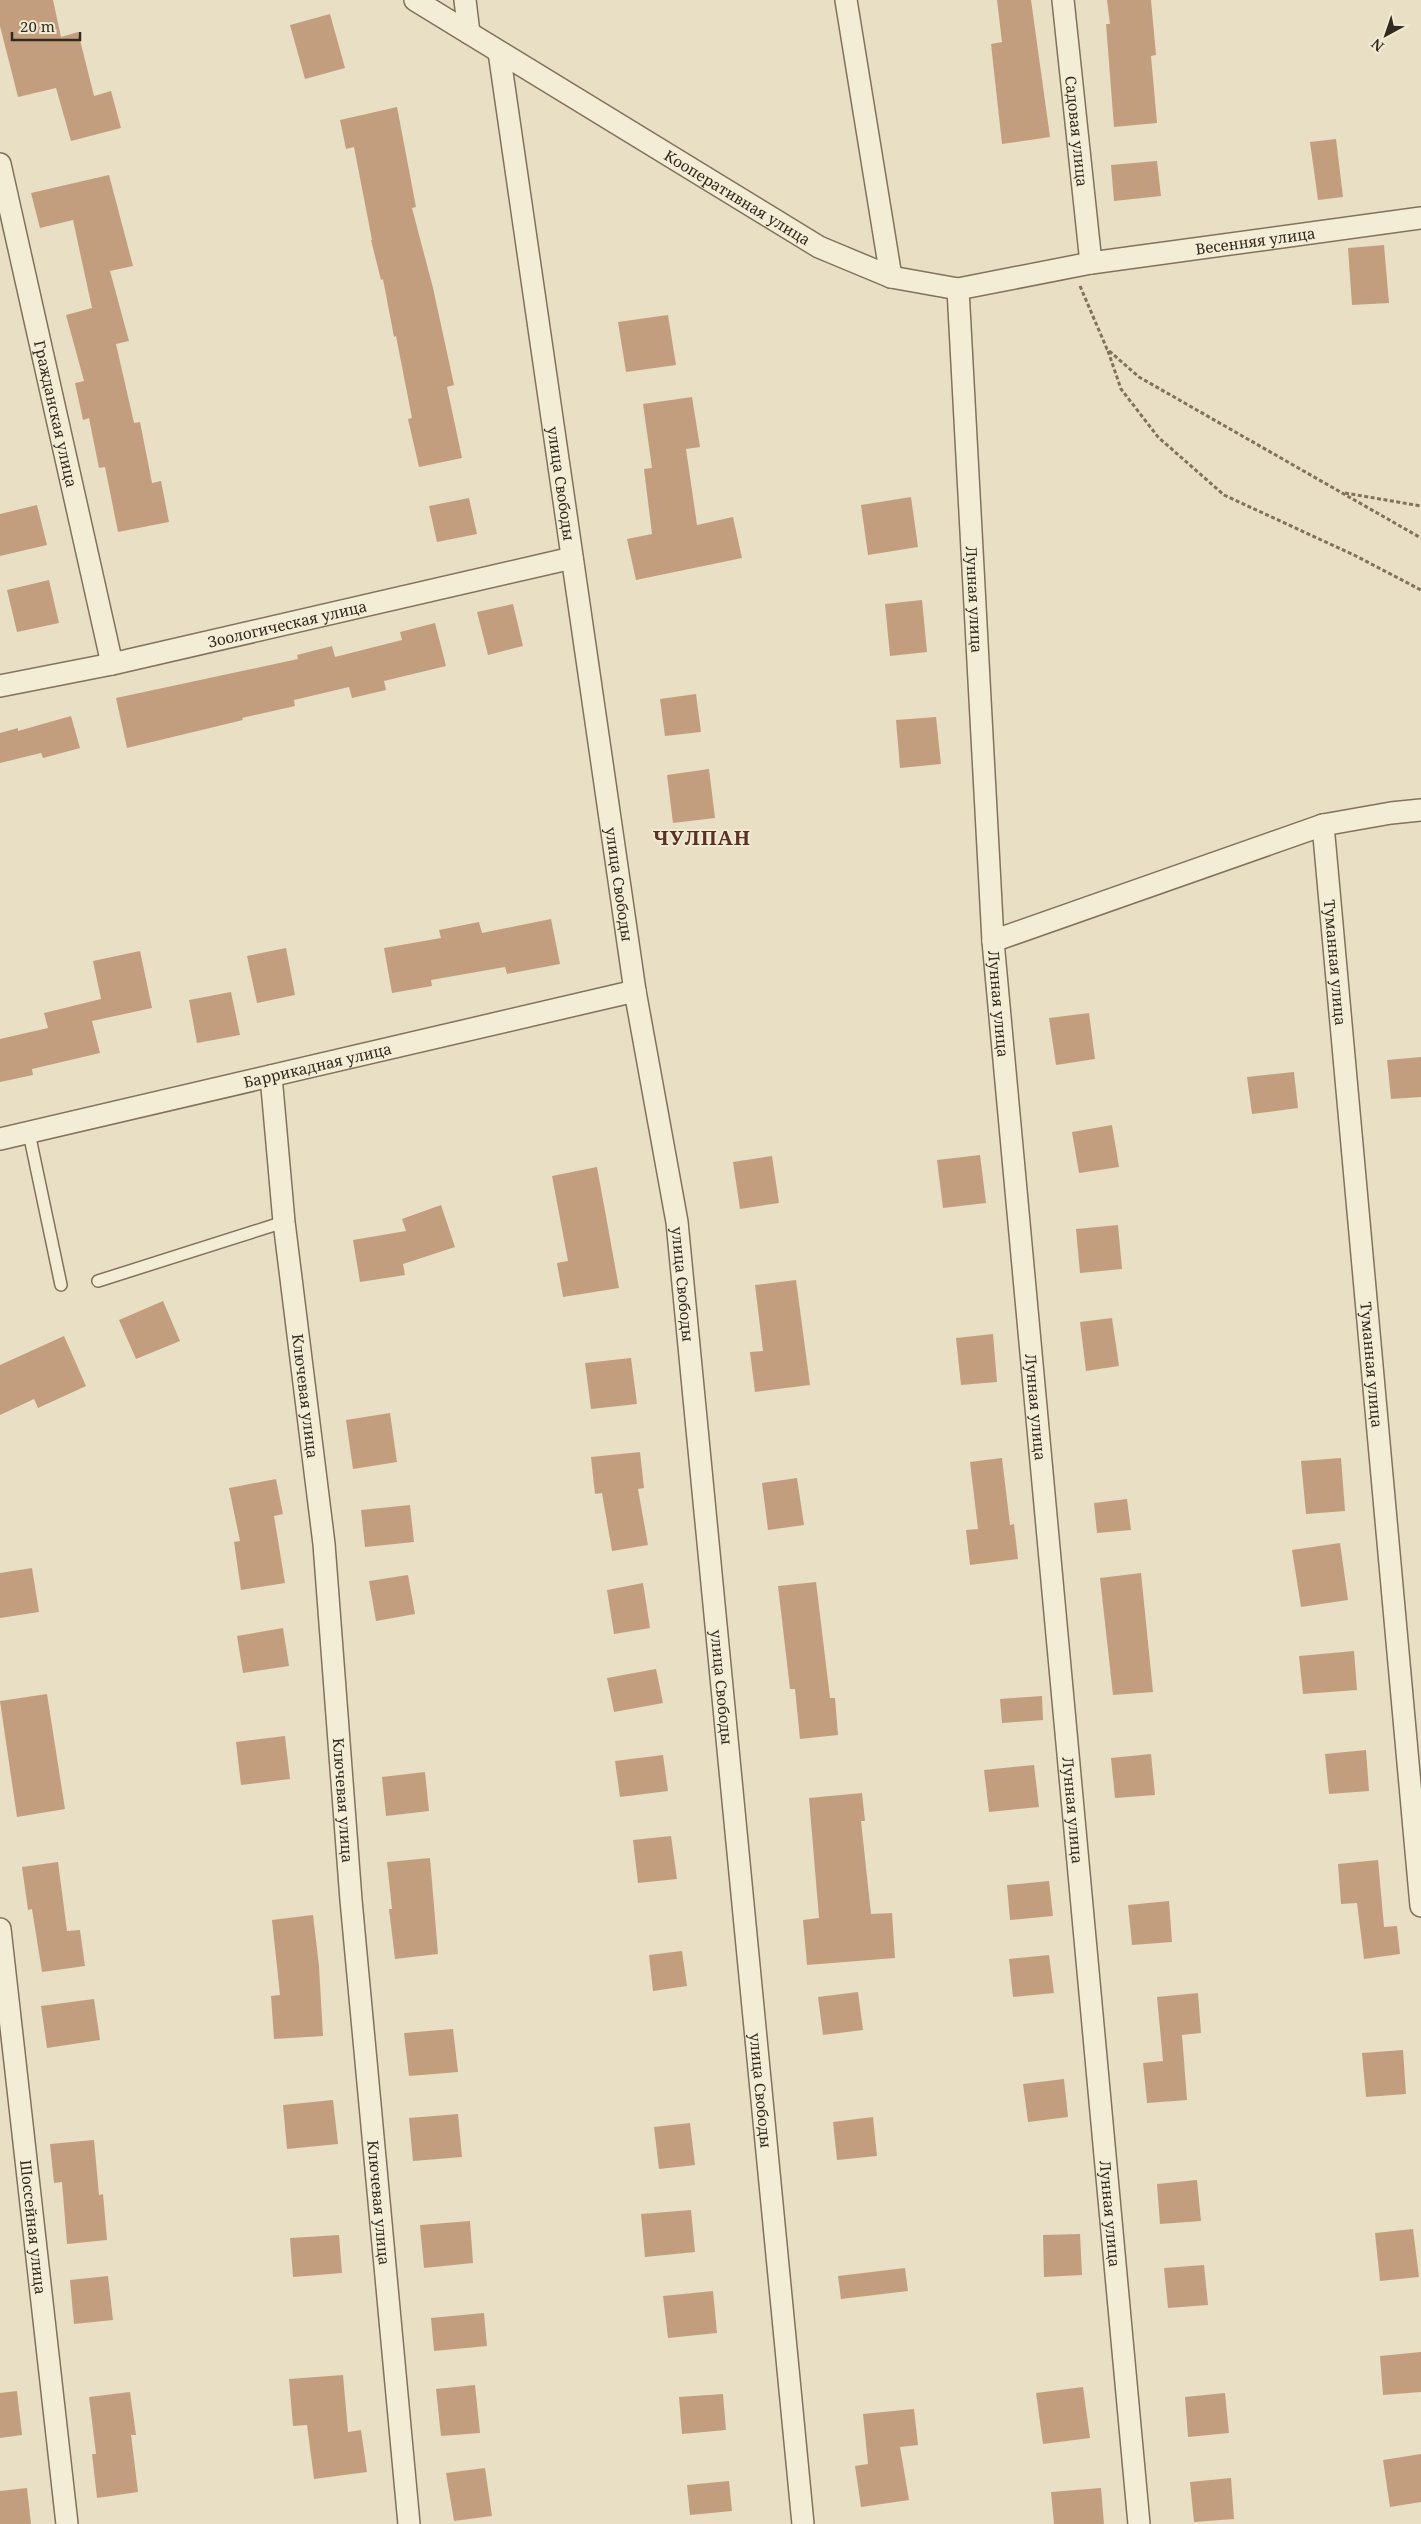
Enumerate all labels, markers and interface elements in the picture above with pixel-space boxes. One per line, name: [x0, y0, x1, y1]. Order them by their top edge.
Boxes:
scale bar: [12, 10, 80, 42]
north arrow: [1361, 10, 1411, 60]
text: 20 m: [20, 16, 55, 36]
text: N: [1367, 35, 1388, 56]
street label: Садовая улица: [1061, 75, 1093, 188]
street label: Кооперативная улица: [661, 145, 814, 249]
street label: Весенняя улица: [1194, 223, 1317, 259]
street label: Гражданская улица: [30, 338, 82, 489]
street label: улица Свободы: [543, 425, 580, 542]
street label: Лунная улица: [962, 546, 988, 654]
street label: Зоологическая улица: [206, 596, 369, 652]
district label: ЧУЛПАН: [653, 824, 751, 851]
street label: улица Свободы: [601, 826, 638, 943]
street label: Туманная улица: [1320, 899, 1351, 1026]
street label: Лунная улица: [984, 950, 1014, 1058]
street label: Баррикадная улица: [241, 1038, 394, 1092]
street label: улица Свободы: [667, 1226, 699, 1343]
street label: Туманная улица: [1356, 1301, 1388, 1429]
street label: Ключевая улица: [288, 1333, 323, 1460]
street label: Лунная улица: [1021, 1353, 1051, 1461]
street label: улица Свободы: [707, 1629, 738, 1746]
street label: Ключевая улица: [329, 1737, 358, 1863]
street label: Лунная улица: [1058, 1756, 1088, 1865]
street label: улица Свободы: [746, 2032, 777, 2149]
street label: Ключевая улица: [363, 2139, 395, 2266]
street label: Шоссейная улица: [16, 2159, 51, 2295]
street label: Лунная улица: [1096, 2159, 1125, 2268]

